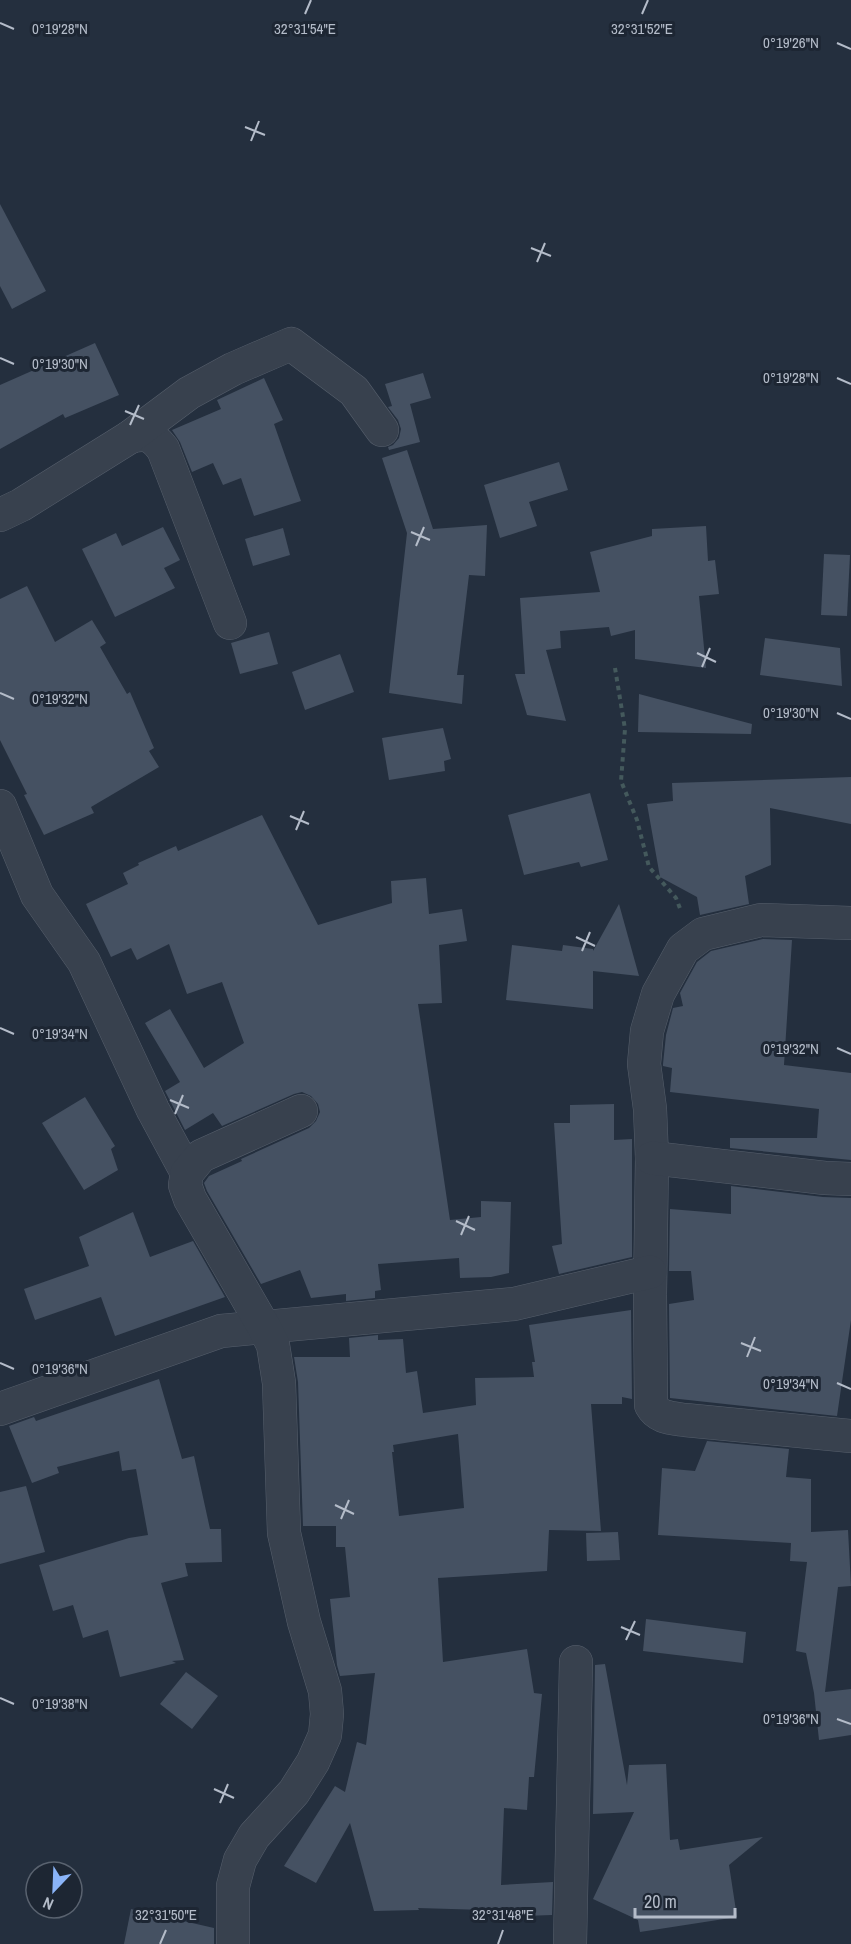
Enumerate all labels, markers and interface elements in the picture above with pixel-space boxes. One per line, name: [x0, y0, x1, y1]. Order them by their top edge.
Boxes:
text: 0°19'28"N: [32, 18, 88, 39]
text: 32°31'54"E: [274, 18, 336, 39]
text: 32°31'52"E: [611, 18, 673, 39]
text: 0°19'26"N: [763, 32, 819, 53]
text: 0°19'30"N: [32, 353, 88, 374]
text: 0°19'28"N: [763, 367, 819, 388]
text: 0°19'32"N: [32, 688, 88, 709]
text: 0°19'30"N: [763, 702, 819, 723]
text: 0°19'34"N: [32, 1023, 88, 1044]
text: 0°19'32"N: [763, 1038, 819, 1059]
text: 0°19'36"N: [32, 1358, 88, 1379]
text: 0°19'34"N: [763, 1373, 819, 1394]
text: 0°19'38"N: [32, 1693, 88, 1714]
text: 0°19'36"N: [763, 1708, 819, 1729]
north arrow: [24, 1860, 84, 1920]
scale bar: [635, 1881, 736, 1919]
text: 20 m: [644, 1889, 677, 1914]
text: N: [39, 1892, 57, 1916]
text: 32°31'50"E: [135, 1904, 197, 1925]
text: 32°31'48"E: [472, 1904, 534, 1925]

